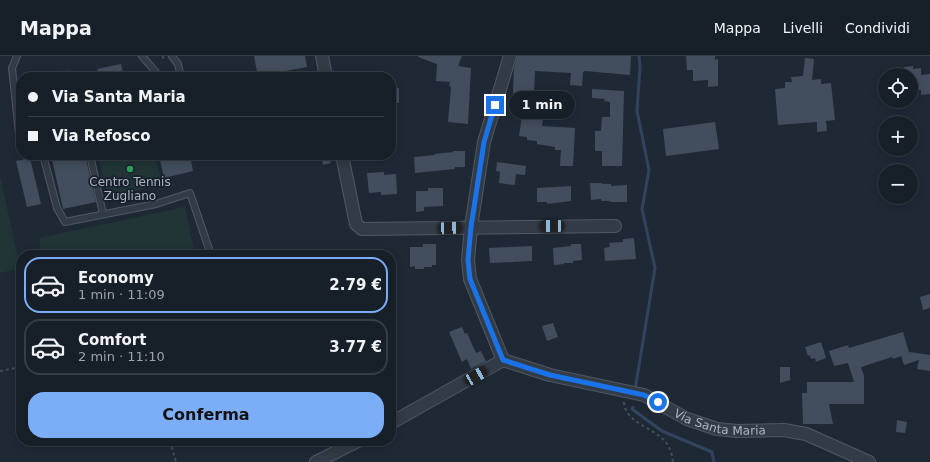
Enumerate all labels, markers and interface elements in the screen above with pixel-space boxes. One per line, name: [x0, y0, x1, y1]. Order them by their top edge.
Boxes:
text: Mappa: [20, 17, 92, 39]
text: Mappa: [714, 20, 761, 36]
text: Livelli: [783, 20, 823, 36]
text: Condividi: [845, 20, 910, 36]
map controls: [878, 68, 918, 204]
button: locate: [878, 68, 918, 108]
text: Via Santa Maria: [52, 88, 186, 106]
callout: 1 min: [509, 91, 575, 119]
route end: [486, 96, 504, 114]
text: 1 min: [522, 97, 562, 112]
button: +: [878, 116, 918, 156]
text: Via Refosco: [52, 127, 151, 145]
marker: Centro Tennis Zugliano: [125, 164, 135, 174]
button: −: [878, 164, 918, 204]
place label: Centro Tennis Zugliano: [89, 175, 171, 203]
car: [540, 220, 564, 232]
car: [438, 222, 462, 234]
icon: car: [30, 267, 66, 303]
text: Economy: [78, 269, 154, 287]
text: 2.79 €: [329, 276, 382, 294]
text: 1 min · 11:09: [78, 287, 165, 302]
icon: car: [30, 329, 66, 365]
text: Comfort: [78, 331, 146, 349]
text: 3.77 €: [329, 338, 382, 356]
text: 2 min · 11:10: [78, 349, 165, 364]
car: [463, 365, 489, 387]
button: Conferma: [28, 392, 384, 438]
route start: [649, 393, 667, 411]
street label: Via Santa Maria: [671, 406, 766, 438]

